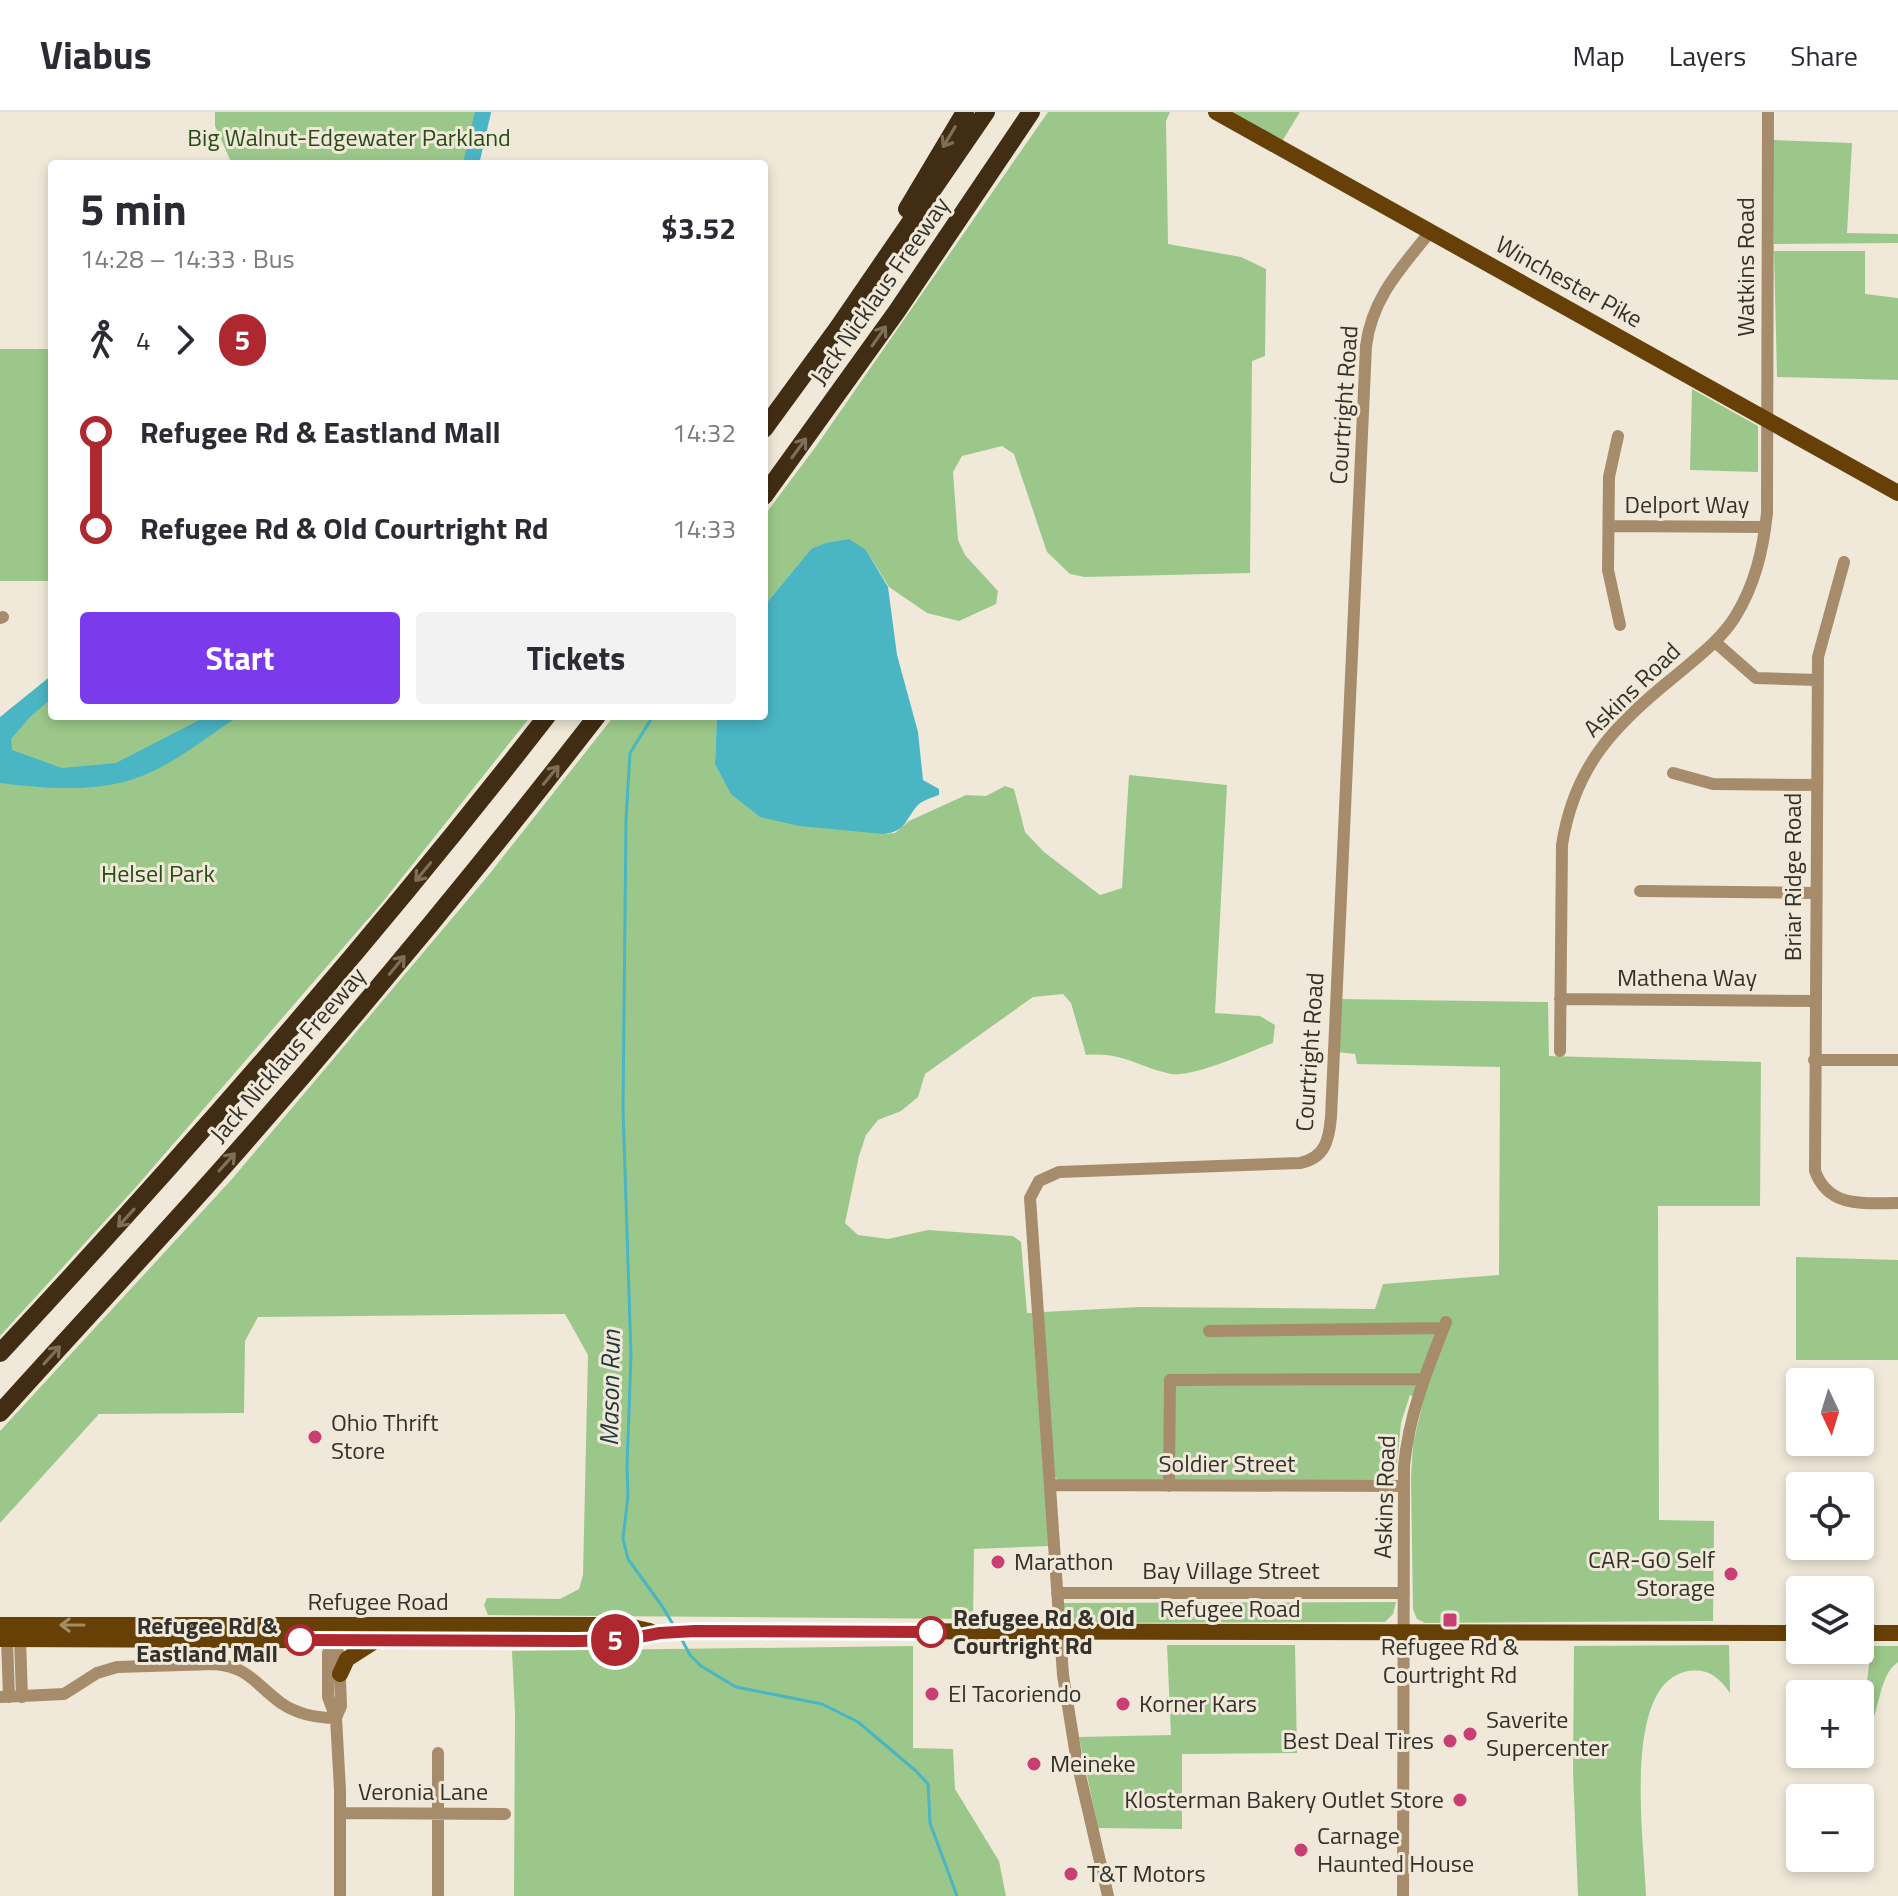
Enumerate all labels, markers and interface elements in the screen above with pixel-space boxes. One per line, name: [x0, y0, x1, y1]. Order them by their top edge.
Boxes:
text: Viabus: [40, 26, 152, 84]
text: Map: [1572, 34, 1625, 77]
text: Layers: [1669, 34, 1746, 77]
text: Share: [1790, 34, 1858, 77]
park label: Big Walnut-Edgewater Parkland: [187, 119, 511, 155]
one-way arrow: [941, 125, 957, 148]
text: 5 min: [80, 175, 187, 242]
street label: Jack Nicklaus Freeway: [801, 189, 958, 392]
street label: Watkins Road: [1727, 197, 1763, 337]
text: $3.52: [661, 205, 736, 251]
street label: Winchester Pike: [1489, 226, 1649, 336]
text: 14:28 – 14:33 · Bus: [80, 239, 295, 278]
icon: walk: [80, 318, 124, 362]
icon: forward: [163, 318, 207, 362]
text: 5: [235, 318, 250, 361]
text: 4: [136, 321, 151, 360]
street label: Courtright Road: [1319, 324, 1367, 486]
one-way arrow: [871, 325, 887, 347]
text: Refugee Rd & Eastland Mall: [140, 409, 501, 455]
text: 14:32: [672, 413, 736, 452]
one-way arrow: [791, 437, 807, 459]
street label: Delport Way: [1625, 486, 1750, 522]
text: Refugee Rd & Old Courtright Rd: [140, 505, 549, 551]
text: 14:33: [672, 509, 736, 548]
button: Start: [80, 612, 400, 704]
button: Tickets: [416, 612, 736, 704]
street label: Askins Road: [1574, 633, 1688, 745]
one-way arrow: [542, 765, 559, 786]
street label: Briar Ridge Road: [1774, 793, 1810, 961]
park label: Helsel Park: [101, 855, 215, 891]
one-way arrow: [414, 861, 432, 882]
one-way arrow: [388, 955, 405, 976]
street label: Jack Nicklaus Freeway: [201, 958, 374, 1150]
street label: Mathena Way: [1617, 959, 1758, 995]
street label: Courtright Road: [1285, 971, 1333, 1133]
one-way arrow: [218, 1153, 236, 1173]
one-way arrow: [117, 1207, 135, 1227]
water label: Mason Run: [589, 1328, 630, 1447]
one-way arrow: [43, 1345, 61, 1365]
north arrow: [1786, 1368, 1874, 1456]
map controls: [1786, 1368, 1874, 1872]
place label: Ohio Thrift Store: [331, 1404, 439, 1468]
marker: Ohio Thrift Store: [306, 1428, 324, 1446]
street label: Askins Road: [1364, 1435, 1404, 1559]
street label: Soldier Street: [1159, 1445, 1296, 1481]
button: locate: [1786, 1472, 1874, 1560]
place label: CAR-GO Self Storage: [1588, 1541, 1715, 1605]
place label: Marathon: [1014, 1543, 1113, 1579]
street label: Bay Village Street: [1142, 1552, 1320, 1588]
marker: Marathon: [989, 1553, 1007, 1571]
marker: CAR-GO Self Storage: [1722, 1565, 1740, 1583]
button: layers: [1786, 1576, 1874, 1664]
street label: Refugee Road: [307, 1583, 449, 1619]
street label: Refugee Road: [1159, 1590, 1301, 1626]
place label: Refugee Rd & Old Courtright Rd: [953, 1599, 1135, 1663]
place label: Refugee Rd & Eastland Mall: [136, 1607, 278, 1671]
marker: Refugee Rd & Courtright Rd: [1441, 1611, 1459, 1629]
line badge: 5: [589, 1614, 641, 1666]
marker: Refugee Rd & Old Courtright Rd: [916, 1617, 946, 1647]
one-way arrow: [59, 1618, 86, 1633]
text: 5: [607, 1618, 623, 1661]
marker: Refugee Rd & Eastland Mall: [285, 1625, 315, 1655]
place label: Refugee Rd & Courtright Rd: [1381, 1628, 1520, 1692]
place label: El Tacoriendo: [948, 1675, 1082, 1711]
button: +: [1786, 1680, 1874, 1768]
marker: El Tacoriendo: [923, 1685, 941, 1703]
place label: Korner Kars: [1139, 1685, 1257, 1721]
marker: Korner Kars: [1114, 1695, 1132, 1713]
place label: Saverite Supercenter: [1486, 1701, 1609, 1765]
place label: Best Deal Tires: [1283, 1722, 1434, 1758]
marker: Saverite Supercenter: [1461, 1725, 1479, 1743]
marker: Best Deal Tires: [1441, 1732, 1459, 1750]
place label: Meineke: [1050, 1745, 1136, 1781]
marker: Meineke: [1025, 1755, 1043, 1773]
street label: Veronia Lane: [358, 1773, 488, 1809]
place label: Klosterman Bakery Outlet Store: [1124, 1781, 1444, 1817]
button: −: [1786, 1784, 1874, 1872]
marker: Klosterman Bakery Outlet Store: [1451, 1791, 1469, 1809]
place label: Carnage Haunted House: [1317, 1817, 1474, 1881]
marker: Carnage Haunted House: [1292, 1841, 1310, 1859]
place label: T&T Motors: [1087, 1855, 1206, 1891]
marker: T&T Motors: [1062, 1865, 1080, 1883]

